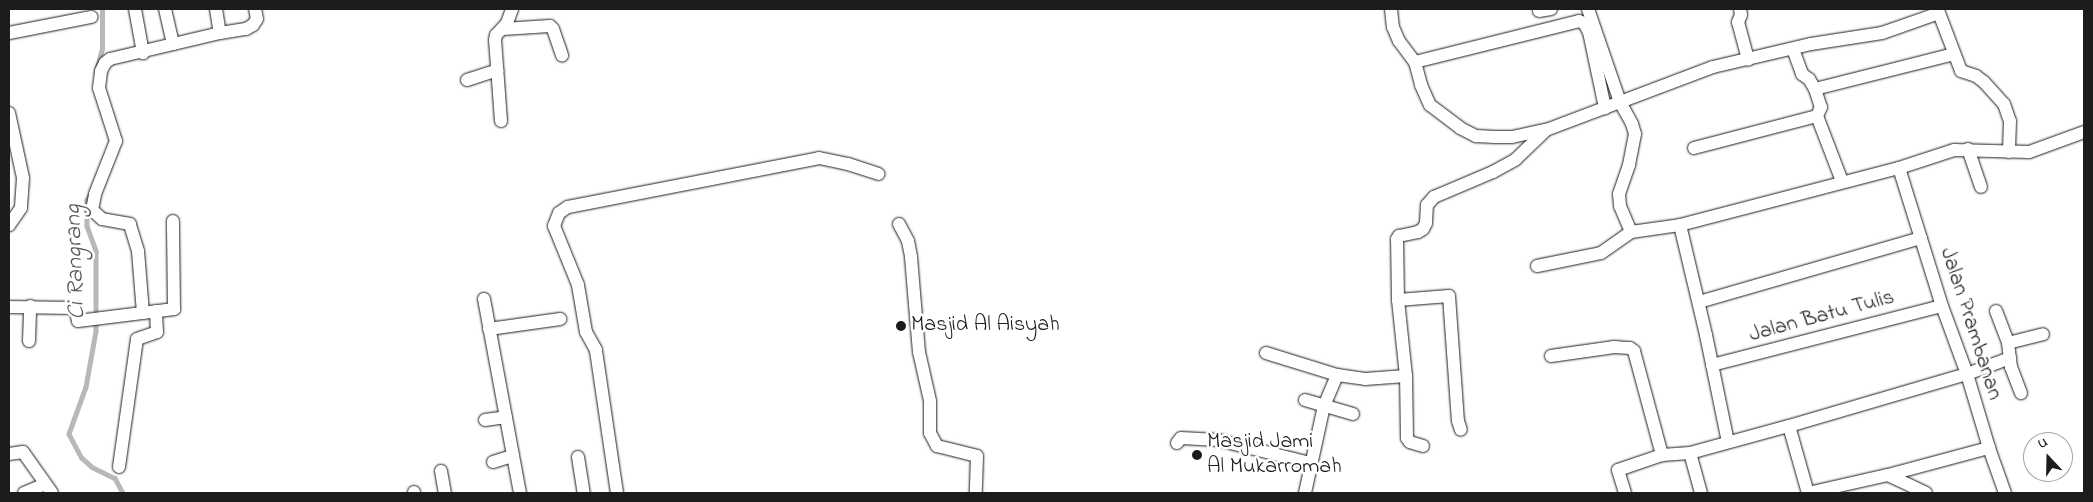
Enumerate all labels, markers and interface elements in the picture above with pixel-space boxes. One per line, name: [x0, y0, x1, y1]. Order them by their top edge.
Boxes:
water label: Ci Rangrang: [60, 204, 92, 320]
street label: Jalan Prambanan: [1933, 244, 2007, 404]
street label: Jalan Batu Tulis: [1746, 285, 1898, 349]
place label: Masjid Al Aisyah: [911, 313, 1060, 339]
marker: Masjid Al Aisyah: [895, 320, 907, 332]
place label: Masjid Jami Al Mukarromah: [1207, 429, 1342, 481]
north arrow: [2023, 432, 2073, 482]
text: U: [2035, 432, 2051, 455]
marker: Masjid Jami Al Mukarromah: [1191, 449, 1203, 461]

